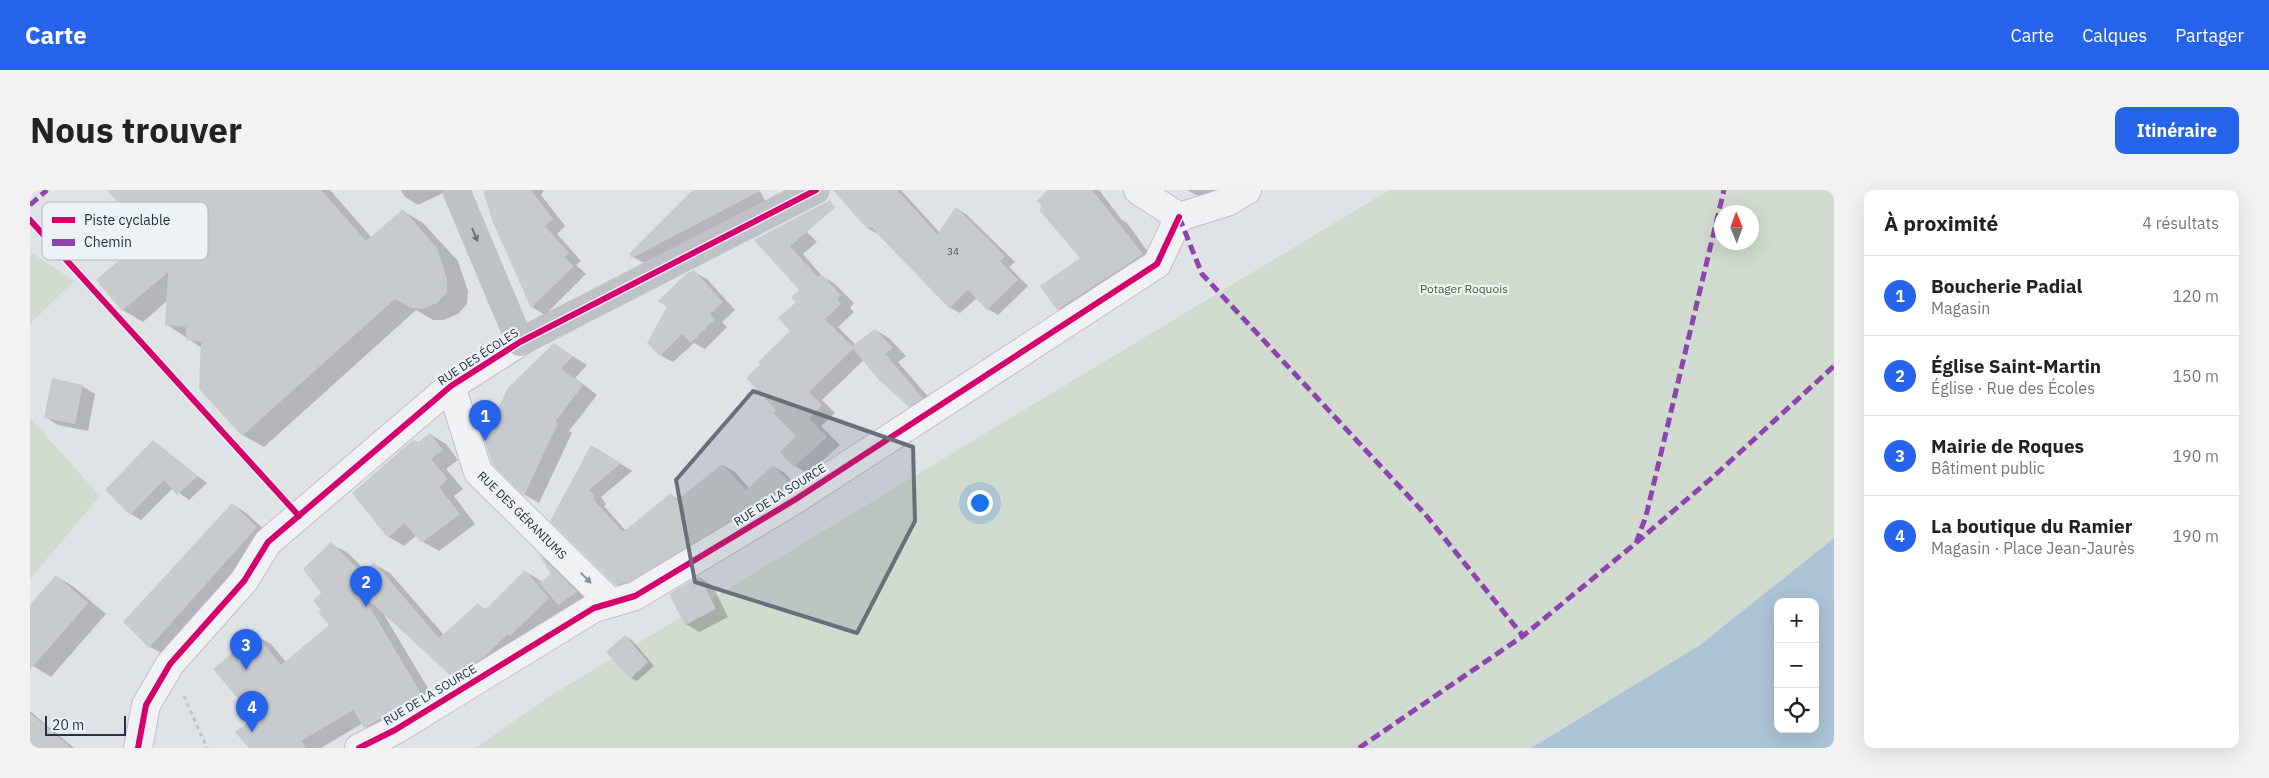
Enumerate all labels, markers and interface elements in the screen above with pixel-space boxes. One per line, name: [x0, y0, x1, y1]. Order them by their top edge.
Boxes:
text: Carte: [25, 19, 87, 51]
text: Carte: [2011, 24, 2054, 47]
text: Calques: [2082, 24, 2147, 47]
text: Partager: [2175, 24, 2244, 47]
text: Nous trouver: [30, 107, 242, 153]
button: Itinéraire: [2115, 107, 2239, 154]
legend: [42, 202, 208, 260]
north arrow: [1714, 205, 1759, 250]
text: À proximité: [1884, 209, 1998, 237]
text: Piste cyclable: [84, 211, 171, 229]
text: 4 résultats: [2142, 213, 2219, 233]
one-way arrow: [472, 228, 480, 242]
text: Chemin: [84, 233, 132, 251]
house number: 34: [947, 245, 959, 258]
text: Boucherie Padial: [1931, 274, 2082, 298]
park label: Potager Roquois: [1420, 281, 1508, 296]
text: 1: [1895, 286, 1905, 306]
text: 120 m: [2172, 286, 2219, 306]
text: Magasin: [1931, 298, 1990, 318]
street label: RUE DES ÉCOLES: [435, 325, 521, 388]
text: Église Saint-Martin: [1931, 354, 2101, 378]
text: 2: [1895, 366, 1905, 386]
text: 150 m: [2172, 366, 2219, 386]
text: Église · Rue des Écoles: [1931, 378, 2095, 398]
pin: 1: [469, 400, 501, 441]
text: Mairie de Roques: [1931, 434, 2084, 458]
text: 3: [1895, 446, 1905, 466]
text: 190 m: [2172, 446, 2219, 466]
text: Bâtiment public: [1931, 458, 2045, 478]
street label: RUE DE LA SOURCE: [731, 460, 829, 529]
street label: RUE DES GÉRANIUMS: [475, 468, 570, 562]
your location: [967, 490, 993, 516]
text: La boutique du Ramier: [1931, 514, 2132, 538]
text: 4: [1895, 526, 1905, 546]
text: 190 m: [2172, 526, 2219, 546]
text: Magasin · Place Jean-Jaurès: [1931, 538, 2135, 558]
pin: 2: [350, 566, 382, 607]
one-way arrow: [579, 572, 591, 584]
map controls: [1774, 598, 1819, 733]
button: +: [1774, 598, 1819, 643]
pin: 3: [230, 629, 262, 670]
button: −: [1774, 643, 1819, 688]
street label: RUE DE LA SOURCE: [381, 661, 479, 728]
button: locate: [1774, 688, 1819, 733]
pin: 4: [236, 691, 268, 732]
scale bar: [45, 713, 126, 736]
text: 20 m: [52, 716, 84, 734]

